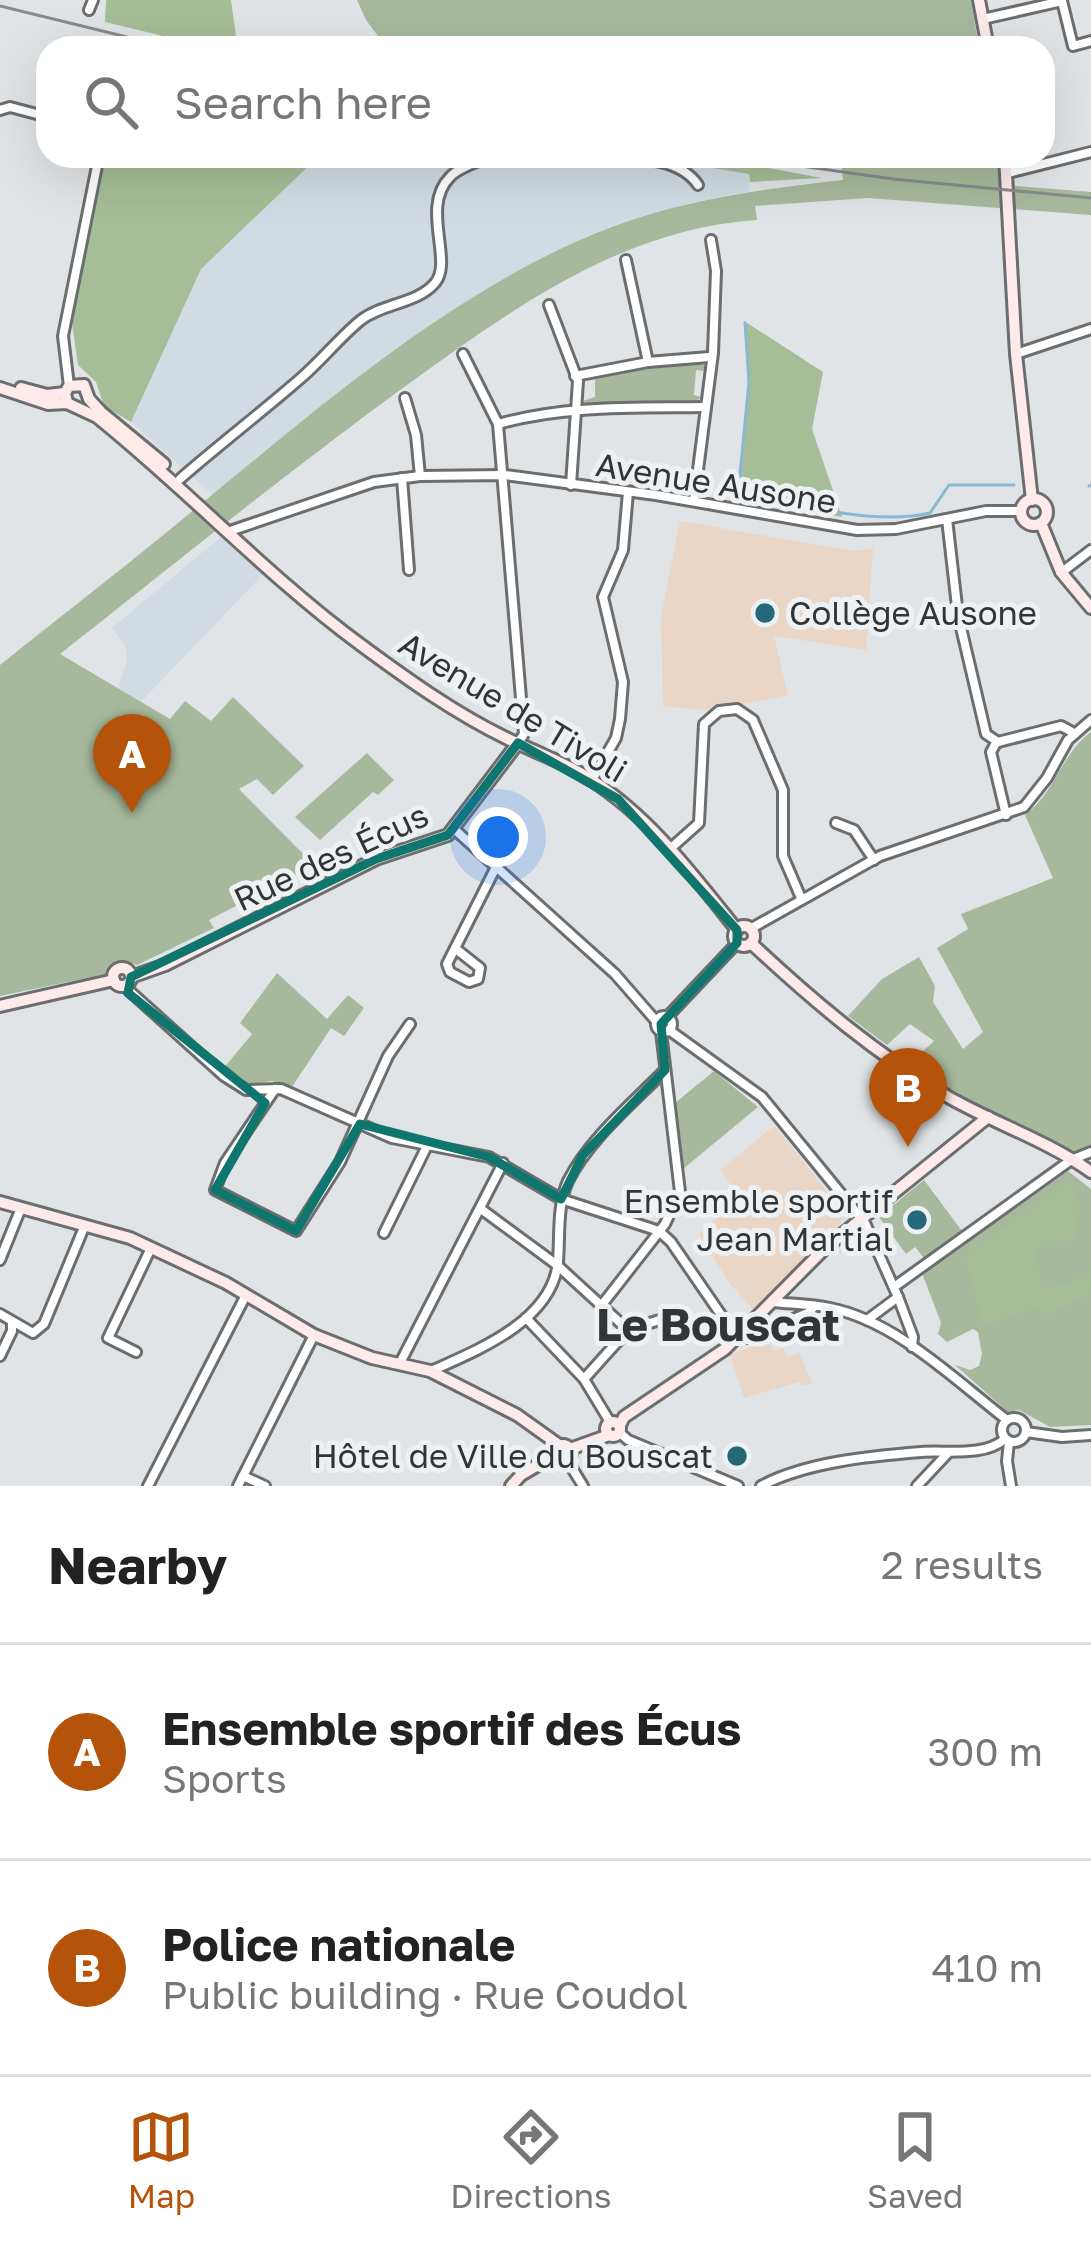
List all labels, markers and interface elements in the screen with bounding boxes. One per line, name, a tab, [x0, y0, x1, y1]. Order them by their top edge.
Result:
search box	[36, 36, 1055, 168]
icon: search	[78, 69, 144, 135]
text: Search here	[174, 75, 432, 129]
street label: Avenue Ausone	[593, 444, 839, 521]
place label: Collège Ausone	[789, 593, 1037, 632]
marker: Collège Ausone	[752, 600, 778, 626]
street label: Avenue de Tivoli	[392, 623, 634, 790]
pin: A	[93, 714, 171, 813]
street label: Rue des Écus	[228, 795, 434, 919]
your location	[468, 807, 528, 867]
pin: B	[869, 1048, 947, 1147]
place label: Ensemble sportif Jean Martial	[624, 1181, 893, 1258]
marker: Ensemble sportif Jean Martial	[904, 1207, 930, 1233]
district label: Le Bouscat	[596, 1297, 840, 1351]
place label: Hôtel de Ville du Bouscat	[313, 1436, 713, 1475]
marker: Hôtel de Ville du Bouscat	[724, 1443, 750, 1469]
text: Nearby	[48, 1534, 227, 1595]
text: 2 results	[881, 1541, 1043, 1588]
text: Ensemble sportif des Écus	[162, 1701, 741, 1755]
text: A	[73, 1728, 101, 1775]
text: 300 m	[928, 1728, 1043, 1775]
text: Sports	[162, 1755, 287, 1802]
text: Police nationale	[162, 1917, 515, 1971]
text: B	[73, 1944, 101, 1991]
text: 410 m	[932, 1944, 1043, 1991]
text: Public building · Rue Coudol	[162, 1971, 688, 2018]
tab: Map	[128, 2104, 195, 2215]
tab: Directions	[450, 2104, 612, 2215]
tab: Saved	[867, 2104, 963, 2215]

